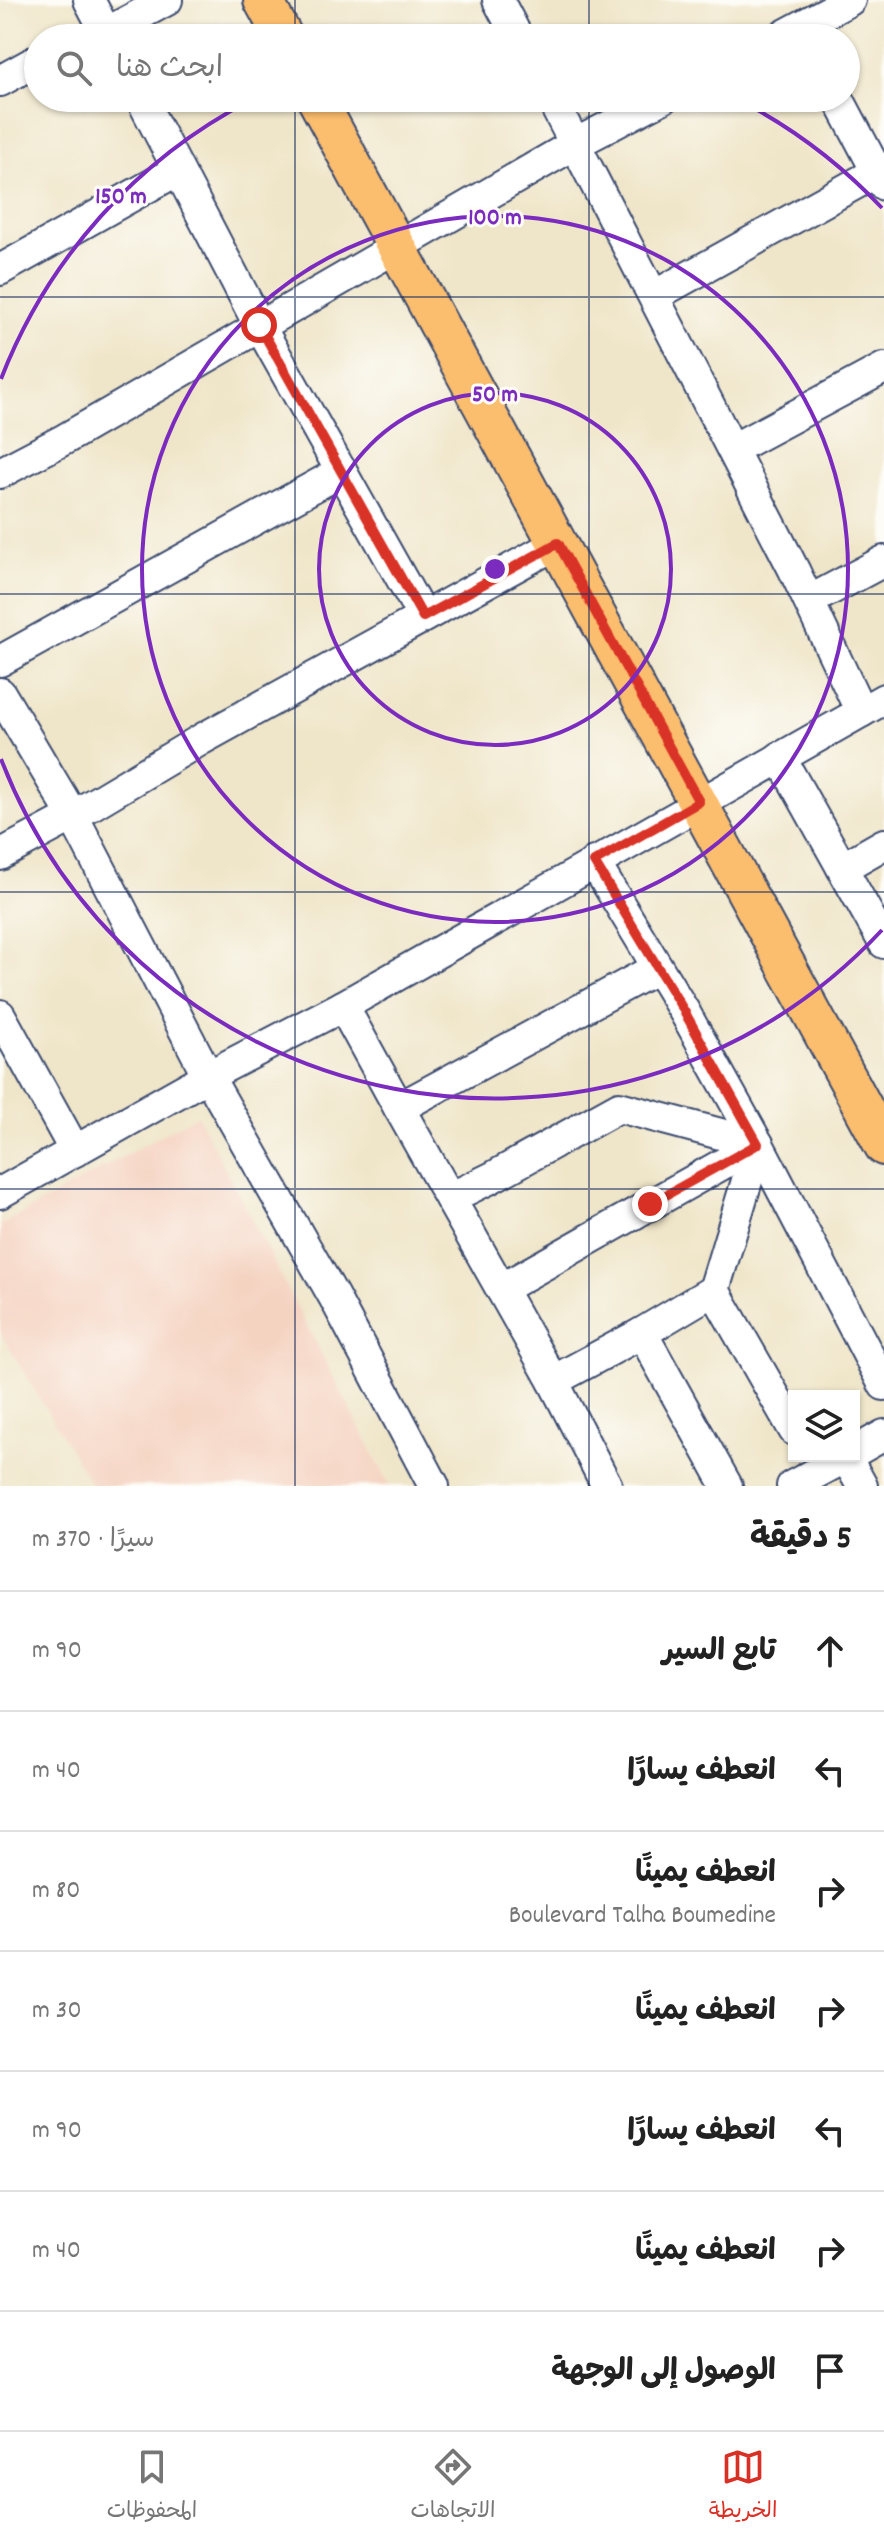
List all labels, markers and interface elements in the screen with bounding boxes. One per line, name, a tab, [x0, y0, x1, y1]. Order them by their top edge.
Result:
search box	[24, 24, 860, 112]
icon: search	[52, 46, 96, 90]
text: ابحث هنا	[116, 49, 223, 92]
text: 150 m	[95, 181, 147, 215]
text: 100 m	[468, 202, 522, 236]
route start	[241, 307, 277, 343]
text: 50 m	[472, 379, 518, 413]
centre of rings	[481, 555, 509, 583]
route end	[632, 1186, 668, 1222]
map controls	[788, 1390, 860, 1462]
button: layers	[788, 1390, 860, 1462]
text: 5 دقيقة	[750, 1516, 852, 1565]
text: سيرًا · 370 m	[32, 1522, 155, 1559]
icon: ahead	[808, 1629, 852, 1673]
text: تابع السير	[662, 1632, 776, 1675]
text: 90 m	[32, 1633, 82, 1670]
icon: left	[808, 1749, 852, 1793]
text: انعطف يسارًا	[627, 1752, 776, 1795]
text: 40 m	[32, 1753, 81, 1790]
text: انعطف يمينًا	[635, 1854, 776, 1897]
icon: right	[808, 1869, 852, 1913]
text: 80 m	[32, 1873, 80, 1910]
text: Boulevard Talha Boumedine	[509, 1898, 776, 1935]
icon: right	[808, 1989, 852, 2033]
text: انعطف يمينًا	[635, 1992, 776, 2035]
text: 30 m	[32, 1993, 82, 2030]
icon: left	[808, 2109, 852, 2153]
text: انعطف يسارًا	[627, 2112, 776, 2155]
text: 90 m	[32, 2113, 82, 2150]
icon: right	[808, 2229, 852, 2273]
text: انعطف يمينًا	[635, 2232, 776, 2275]
text: 40 m	[32, 2233, 81, 2270]
icon: arrive	[808, 2349, 852, 2393]
text: الوصول إلى الوجهة	[551, 2352, 776, 2395]
tab: المحفوظات	[107, 2445, 197, 2529]
tab: الاتجاهات	[411, 2445, 495, 2529]
tab: الخريطة	[709, 2445, 777, 2529]

